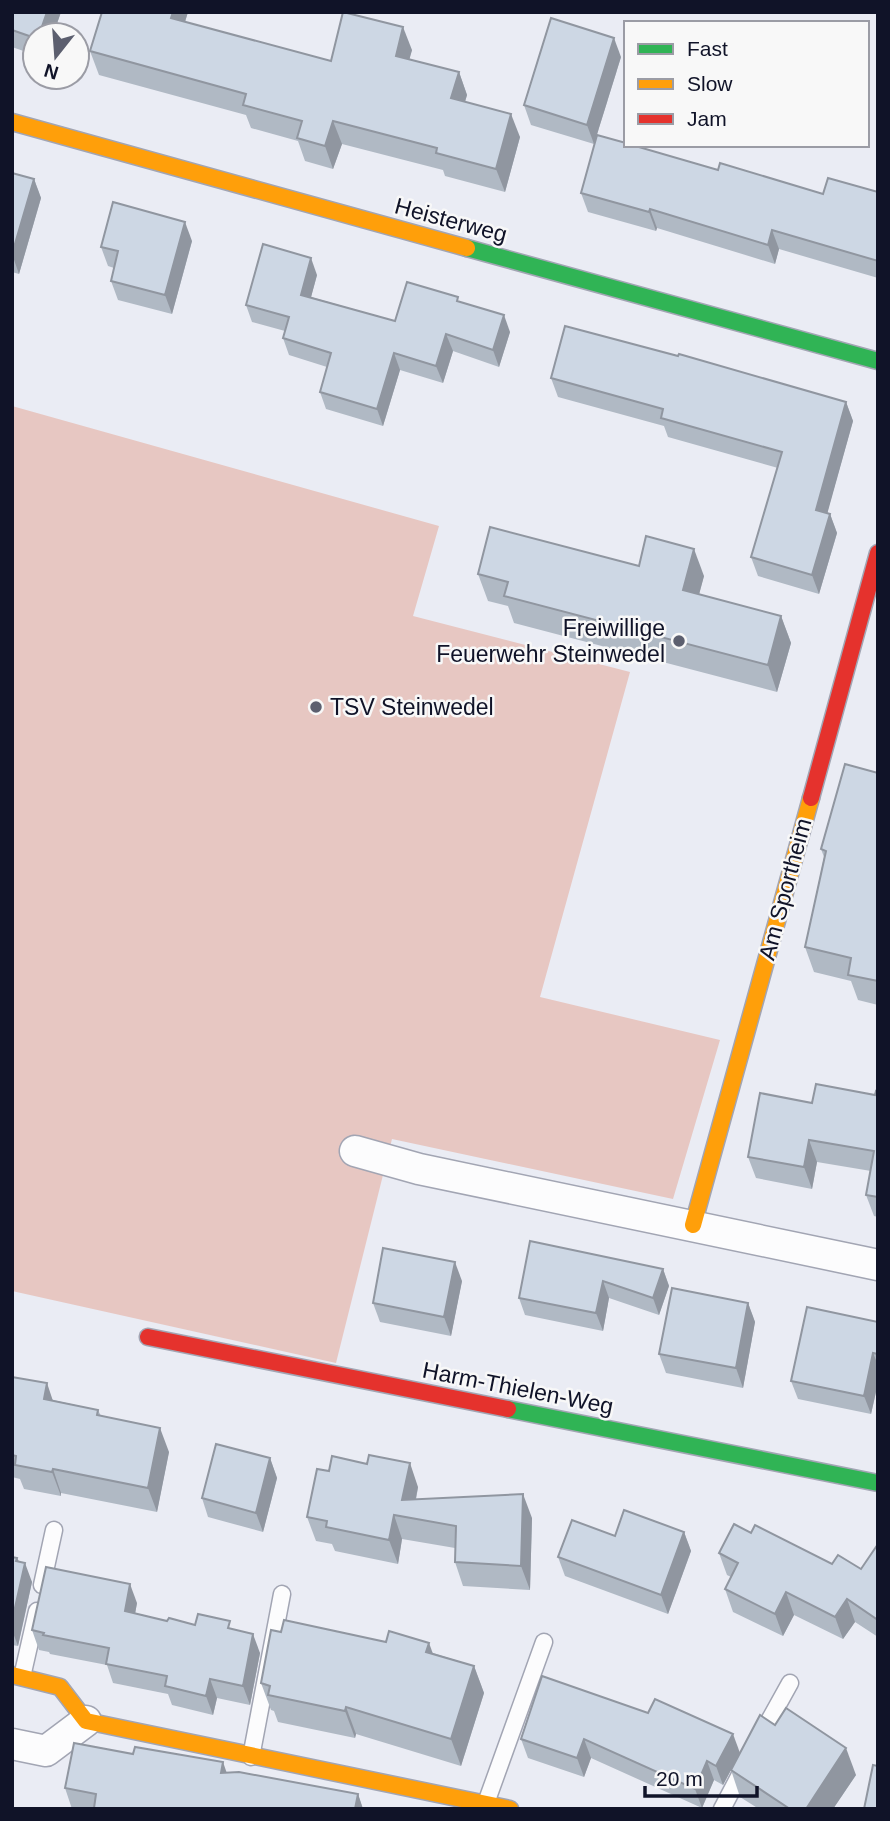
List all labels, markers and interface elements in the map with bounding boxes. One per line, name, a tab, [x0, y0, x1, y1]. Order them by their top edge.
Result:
north arrow	[21, 21, 91, 91]
legend	[624, 21, 869, 147]
text: Fast	[687, 37, 728, 60]
text: N	[42, 60, 61, 84]
text: Slow	[687, 72, 733, 95]
text: Jam	[687, 107, 727, 130]
street label: Heisterweg	[392, 193, 510, 247]
place label: Freiwillige Feuerwehr Steinwedel	[436, 615, 665, 667]
marker: Freiwillige Feuerwehr Steinwedel	[671, 633, 687, 649]
place label: TSV Steinwedel	[330, 694, 494, 720]
marker: TSV Steinwedel	[308, 699, 324, 715]
street label: Am Sportheim	[754, 815, 816, 963]
street label: Harm-Thielen-Weg	[420, 1357, 616, 1419]
scale bar	[645, 1755, 757, 1799]
text: 20 m	[656, 1767, 703, 1790]

